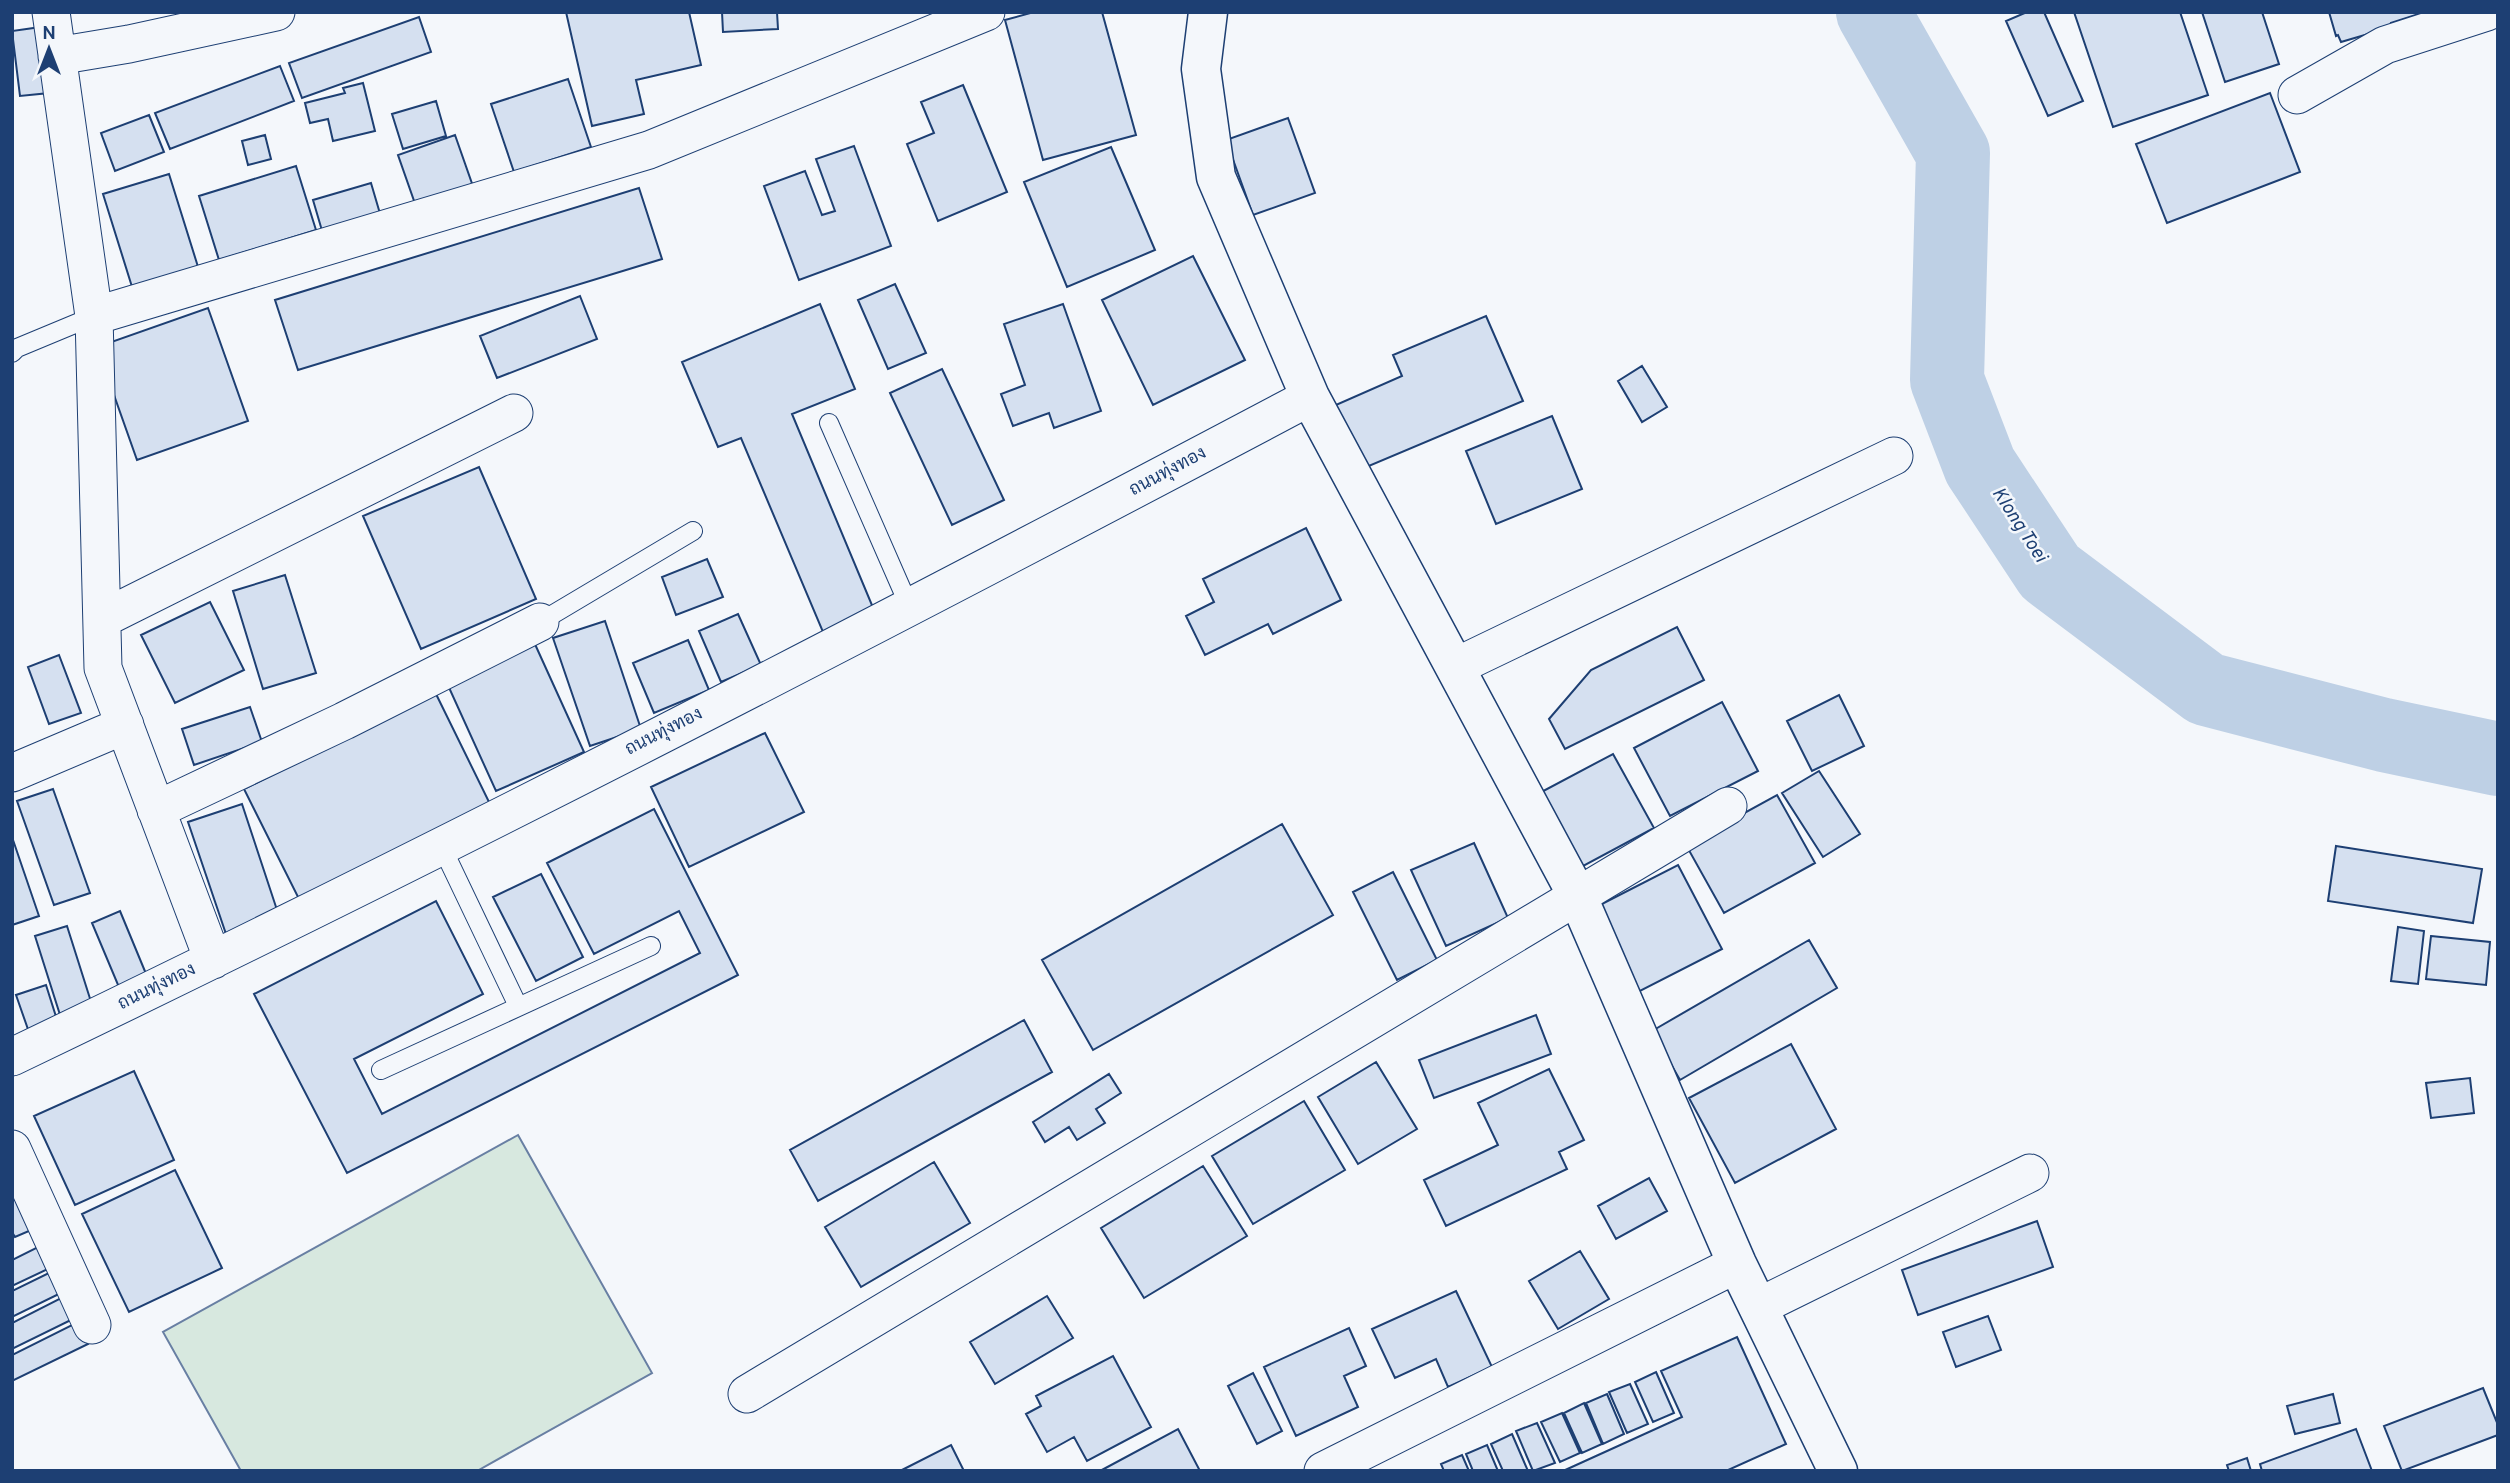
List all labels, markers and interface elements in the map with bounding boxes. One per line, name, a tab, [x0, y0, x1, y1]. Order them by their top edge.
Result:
north arrow	[14, 14, 84, 84]
text: N	[42, 22, 56, 46]
street label: ถนนทุ่งทอง	[1125, 440, 1210, 502]
water label: Klong Toei	[1986, 483, 2053, 568]
street label: ถนนทุ่งทอง	[620, 701, 707, 761]
street label: ถนนทุ่งทอง	[113, 956, 200, 1016]

